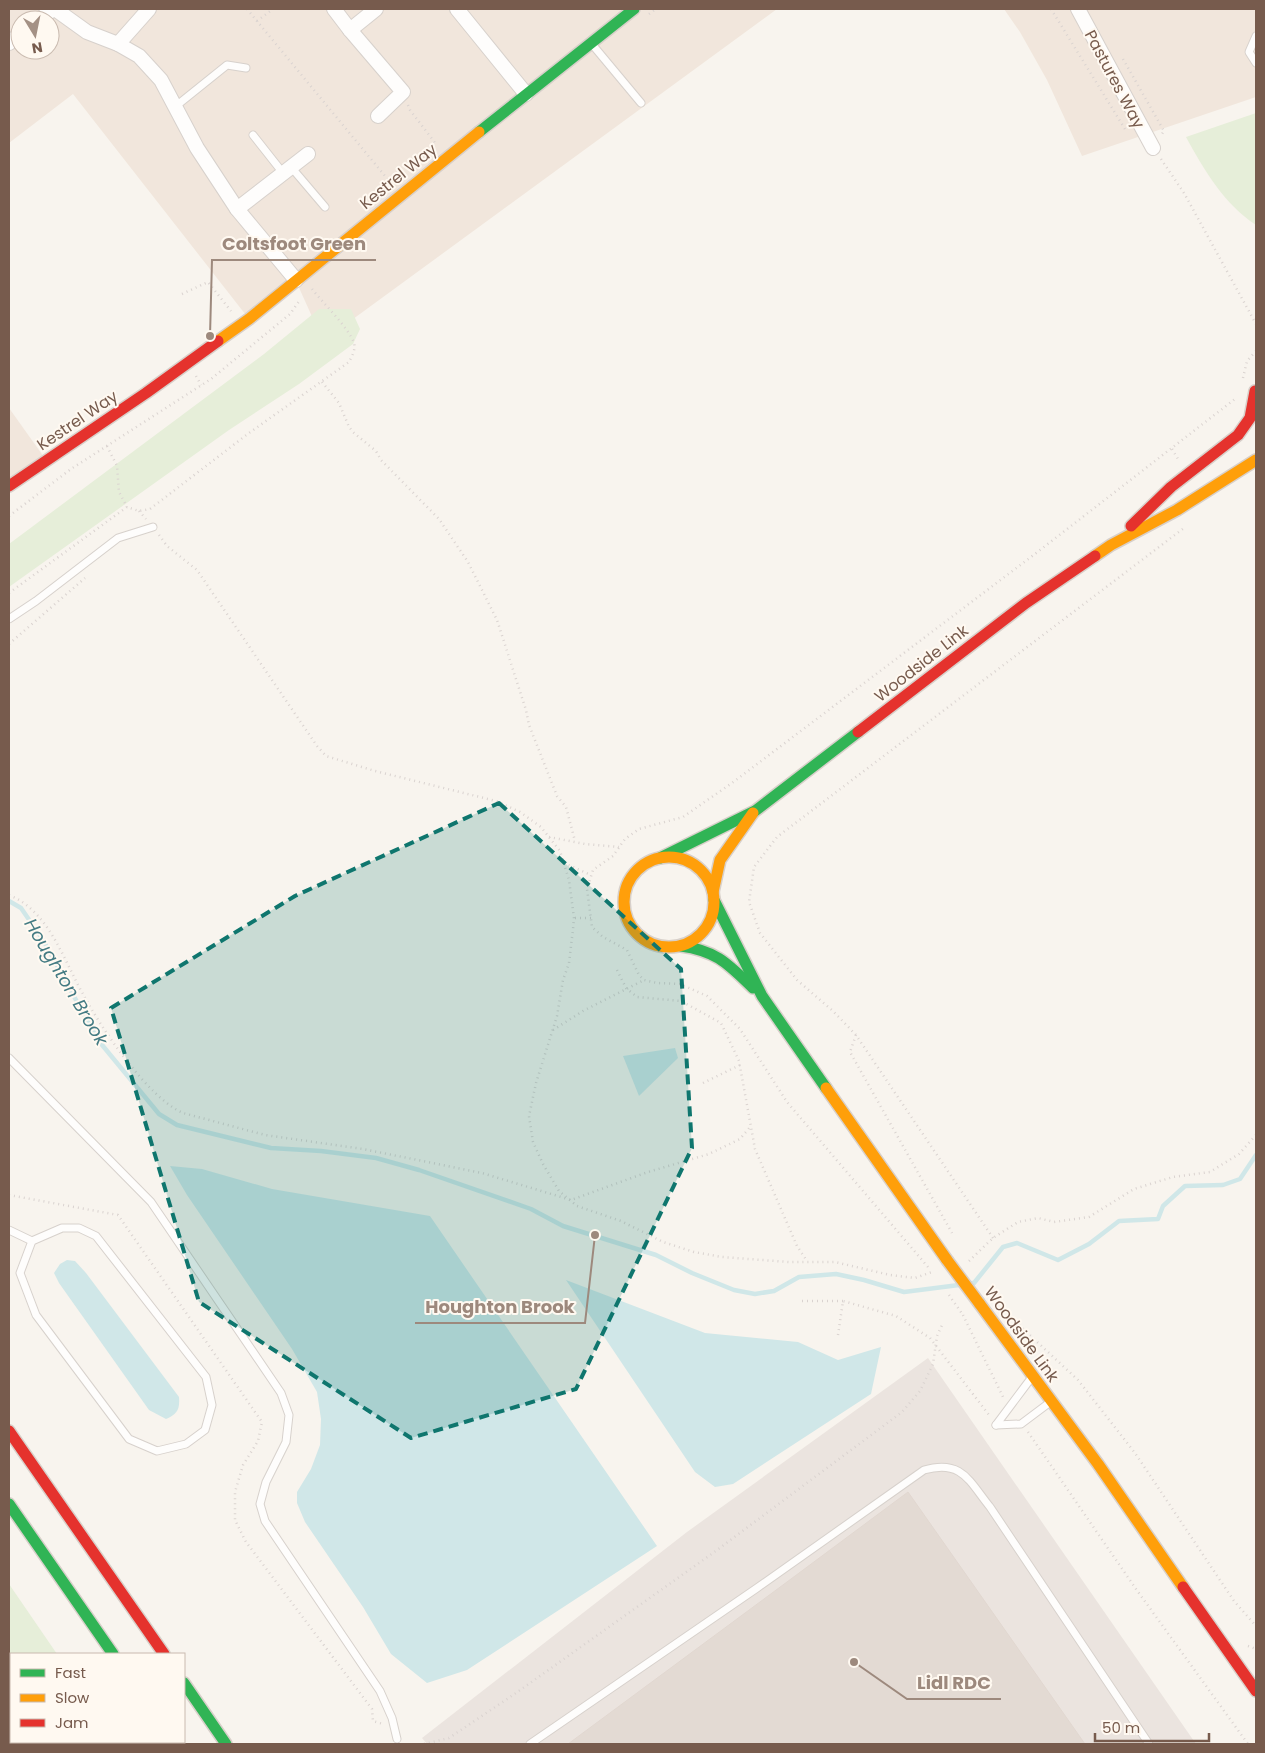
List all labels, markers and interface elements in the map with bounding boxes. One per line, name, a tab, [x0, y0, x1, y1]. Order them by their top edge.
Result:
north arrow	[10, 10, 60, 60]
street label: Pastures Way	[1079, 26, 1150, 133]
text: N	[30, 37, 44, 59]
street label: Kestrel Way	[355, 138, 442, 215]
callout: Coltsfoot Green	[212, 227, 376, 260]
text: Coltsfoot Green	[222, 231, 366, 256]
street label: Kestrel Way	[32, 385, 122, 456]
street label: Woodside Link	[869, 619, 974, 707]
water label: Houghton Brook	[19, 914, 115, 1051]
street label: Woodside Link	[979, 1282, 1065, 1388]
callout: Houghton Brook	[415, 1290, 585, 1323]
text: Houghton Brook	[425, 1294, 576, 1319]
legend	[10, 1653, 185, 1743]
text: Fast	[55, 1662, 86, 1683]
callout: Lidl RDC	[907, 1666, 1001, 1699]
text: Lidl RDC	[917, 1670, 991, 1695]
text: Slow	[55, 1687, 90, 1708]
scale bar	[1095, 1710, 1209, 1742]
text: Jam	[55, 1712, 89, 1733]
text: 50 m	[1102, 1717, 1140, 1738]

